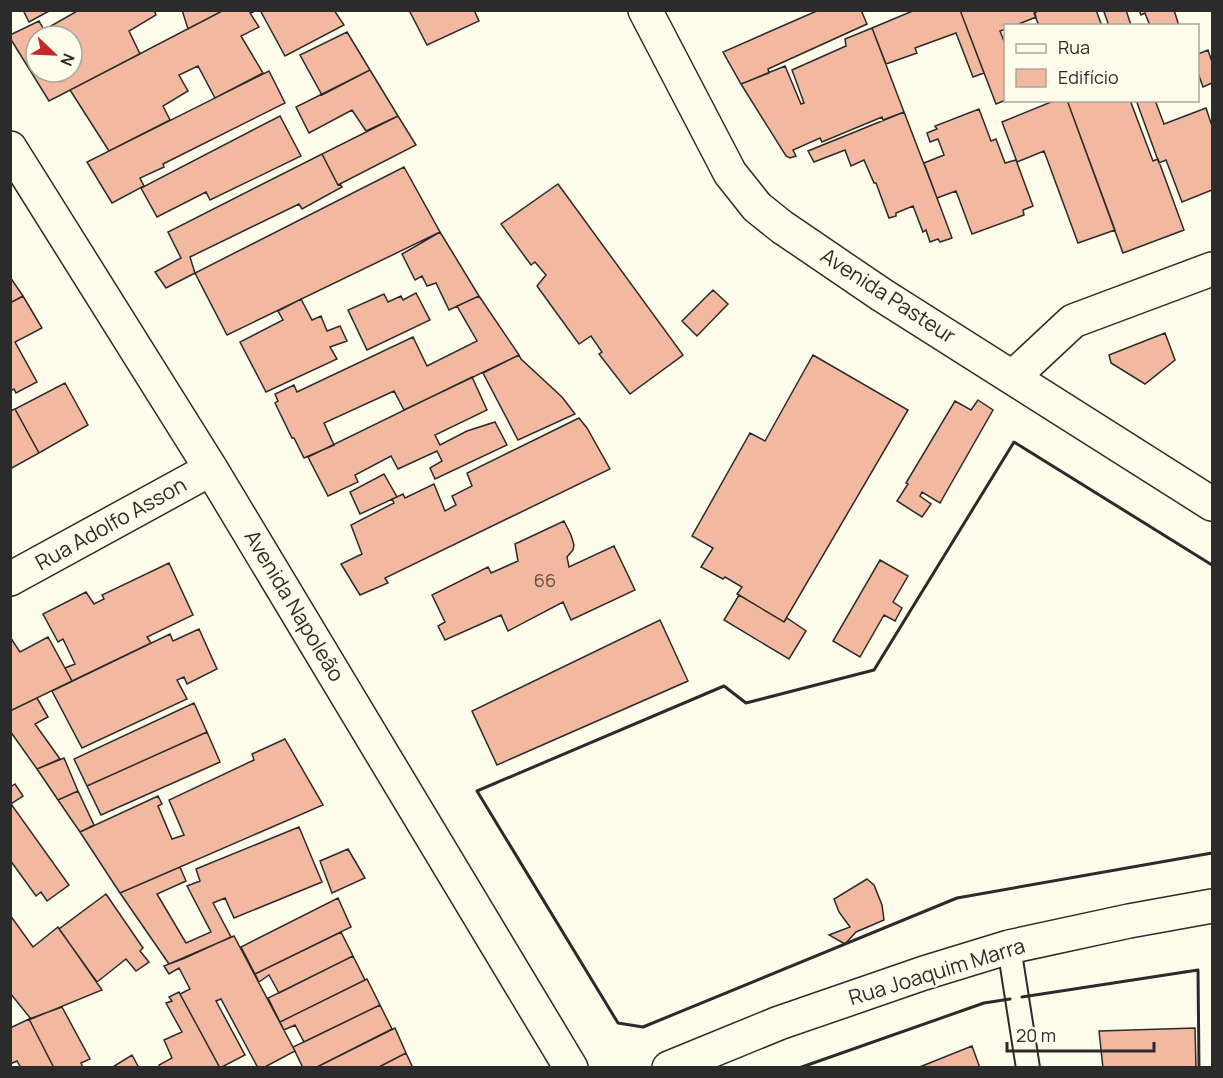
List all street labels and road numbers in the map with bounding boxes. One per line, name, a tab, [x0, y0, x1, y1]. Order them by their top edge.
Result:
street label: Avenida Pasteur	[816, 241, 962, 349]
street label: Rua Adolfo Asson	[30, 470, 191, 576]
street label: Avenida Napoleão	[238, 524, 351, 687]
street label: Rua Joaquim Marra	[845, 931, 1028, 1011]

